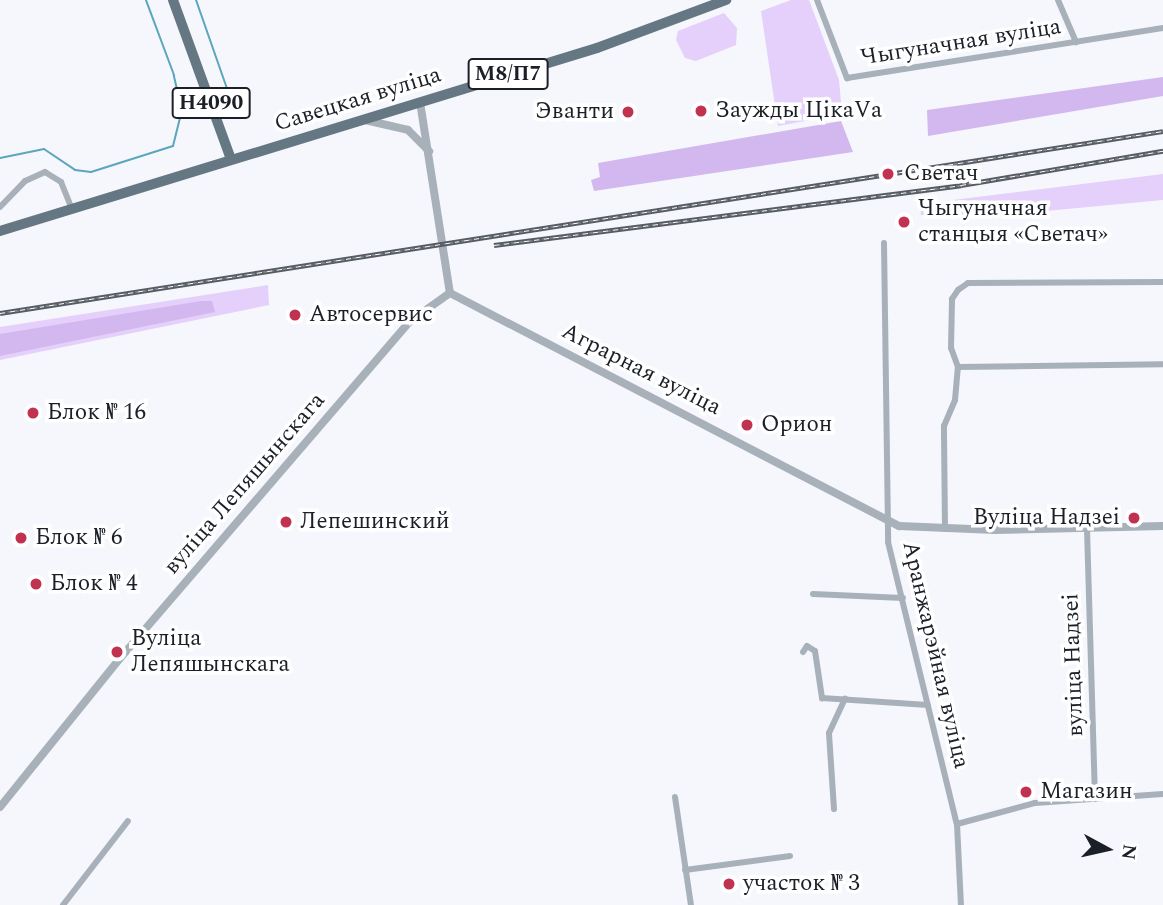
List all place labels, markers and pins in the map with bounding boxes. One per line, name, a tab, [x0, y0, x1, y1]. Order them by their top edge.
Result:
place label: Заужды ЦікаVа	[715, 97, 882, 125]
place label: Эванти	[535, 98, 614, 126]
marker: Заужды ЦікаVа	[693, 103, 709, 119]
marker: Эванти	[620, 104, 636, 120]
place label: Светач	[904, 160, 978, 188]
marker: Светач	[878, 164, 898, 184]
place label: Чыгуначная станцыя «Светач»	[918, 195, 1108, 249]
marker: Чыгуначная станцыя «Светач»	[896, 214, 912, 230]
place label: Автосервис	[309, 301, 433, 329]
marker: Автосервис	[287, 307, 303, 323]
place label: Блок № 16	[47, 399, 146, 427]
marker: Блок № 16	[25, 405, 41, 421]
place label: Орион	[761, 411, 832, 439]
marker: Орион	[739, 417, 755, 433]
place label: Вуліца Надзеі	[973, 504, 1120, 532]
place label: Лепешинский	[300, 508, 450, 536]
marker: Вуліца Надзеі	[1126, 510, 1142, 526]
marker: Лепешинский	[278, 514, 294, 530]
place label: Блок № 6	[35, 524, 122, 552]
marker: Блок № 6	[13, 530, 29, 546]
place label: Блок № 4	[50, 570, 137, 598]
marker: Блок № 4	[28, 576, 44, 592]
place label: Вуліца Лепяшынскага	[131, 625, 290, 679]
marker: Вуліца Лепяшынскага	[109, 644, 125, 660]
place label: Магазин	[1040, 778, 1133, 806]
marker: Магазин	[1018, 784, 1034, 800]
place label: участок № 3	[743, 870, 860, 898]
marker: участок № 3	[721, 876, 737, 892]

